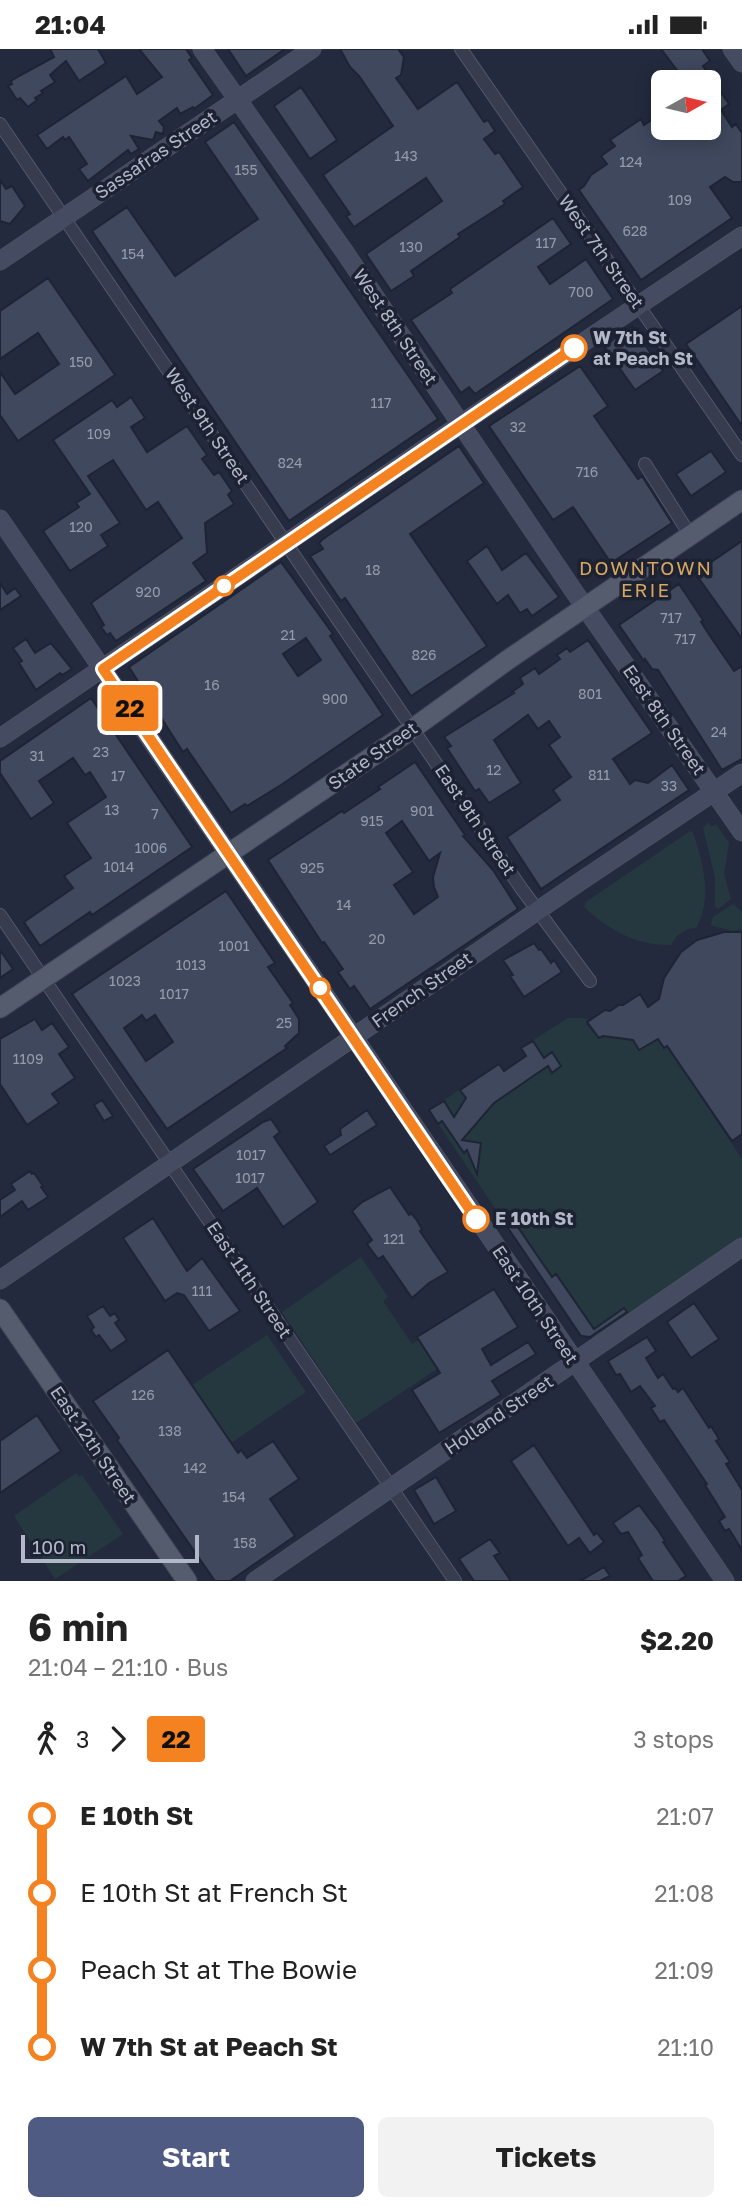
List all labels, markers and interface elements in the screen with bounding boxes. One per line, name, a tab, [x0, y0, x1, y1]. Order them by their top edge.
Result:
text: 21:04	[35, 9, 106, 40]
north arrow	[651, 70, 721, 140]
map controls	[651, 70, 721, 140]
street label: Sassafras Street	[90, 105, 220, 203]
house number: 143	[394, 147, 418, 164]
house number: 124	[619, 153, 643, 170]
house number: 155	[234, 161, 258, 178]
street label: West 7th Street	[554, 190, 649, 313]
house number: 109	[668, 191, 692, 208]
house number: 628	[622, 222, 648, 239]
house number: 117	[536, 234, 557, 251]
house number: 130	[399, 238, 423, 255]
house number: 154	[121, 245, 145, 262]
street label: West 8th Street	[349, 264, 443, 389]
house number: 700	[569, 283, 593, 300]
place label: W 7th St at Peach St	[593, 326, 693, 369]
marker: W 7th St at Peach St	[561, 335, 587, 361]
house number: 150	[69, 353, 93, 370]
street label: West 9th Street	[161, 363, 255, 488]
house number: 117	[371, 394, 392, 411]
house number: 32	[510, 418, 526, 435]
house number: 109	[87, 425, 111, 442]
house number: 824	[277, 454, 303, 471]
house number: 716	[576, 463, 598, 480]
house number: 120	[69, 518, 93, 535]
district label: DOWNTOWN ERIE	[579, 556, 713, 601]
house number: 18	[365, 561, 381, 578]
unlabelled marker	[214, 576, 234, 596]
house number: 920	[135, 583, 161, 600]
house number: 717	[660, 609, 682, 626]
house number: 21	[281, 626, 296, 643]
house number: 717	[674, 630, 696, 647]
house number: 826	[411, 646, 437, 663]
street label: East 8th Street	[619, 660, 711, 779]
house number: 16	[204, 676, 220, 693]
line badge: 22	[99, 685, 162, 731]
house number: 801	[578, 685, 602, 702]
house number: 900	[322, 690, 348, 707]
text: 22	[115, 693, 145, 722]
street label: State Street	[324, 716, 421, 794]
house number: 24	[711, 723, 727, 740]
house number: 23	[93, 743, 109, 760]
house number: 31	[30, 747, 45, 764]
street label: East 9th Street	[431, 760, 521, 879]
house number: 12	[487, 761, 501, 778]
house number: 811	[588, 766, 610, 783]
house number: 17	[111, 767, 125, 784]
house number: 33	[661, 777, 677, 794]
house number: 13	[105, 801, 119, 818]
house number: 901	[410, 802, 434, 819]
house number: 7	[151, 805, 159, 822]
house number: 915	[360, 812, 384, 829]
house number: 1006	[135, 839, 167, 856]
house number: 1014	[104, 858, 134, 875]
house number: 925	[300, 859, 324, 876]
house number: 14	[336, 896, 352, 913]
house number: 20	[369, 930, 385, 947]
house number: 1001	[219, 937, 250, 954]
street label: French Street	[367, 946, 476, 1032]
house number: 1013	[176, 956, 206, 973]
house number: 1023	[109, 972, 141, 989]
unlabelled marker	[310, 978, 330, 998]
house number: 1017	[159, 985, 189, 1002]
house number: 25	[276, 1014, 292, 1031]
house number: 1109	[13, 1050, 43, 1067]
house number: 1017	[236, 1146, 266, 1163]
house number: 1017	[235, 1169, 265, 1186]
marker: E 10th St	[463, 1206, 489, 1232]
place label: E 10th St	[495, 1207, 573, 1229]
street label: East 11th Street	[203, 1217, 297, 1342]
house number: 121	[383, 1230, 405, 1247]
street label: East 10th Street	[488, 1241, 584, 1368]
house number: 111	[192, 1282, 212, 1299]
street label: Holland Street	[440, 1370, 557, 1459]
street label: East 12th Street	[46, 1381, 141, 1508]
house number: 126	[131, 1386, 155, 1403]
house number: 138	[158, 1422, 182, 1439]
house number: 142	[183, 1459, 207, 1476]
house number: 154	[222, 1488, 246, 1505]
scale bar	[21, 1532, 200, 1564]
house number: 158	[233, 1534, 257, 1551]
text: 100 m	[32, 1535, 86, 1558]
text: 6 min	[28, 1604, 128, 1649]
text: $2.20	[640, 1625, 714, 1656]
text: 21:04 – 21:10 · Bus	[28, 1653, 228, 1681]
icon: walk	[28, 1720, 66, 1758]
icon: forward	[99, 1720, 137, 1758]
text: 22	[161, 1724, 191, 1753]
text: 3	[76, 1725, 89, 1753]
text: 3 stops	[633, 1725, 714, 1753]
text: E 10th St	[80, 1800, 193, 1831]
text: 21:07	[656, 1802, 714, 1830]
text: E 10th St at French St	[80, 1877, 348, 1908]
text: 21:08	[654, 1879, 714, 1907]
text: Peach St at The Bowie	[80, 1954, 357, 1985]
text: 21:09	[654, 1956, 714, 1984]
text: W 7th St at Peach St	[80, 2031, 338, 2062]
text: 21:10	[657, 2033, 714, 2061]
button: Start	[28, 2117, 364, 2197]
button: Tickets	[378, 2117, 714, 2197]

